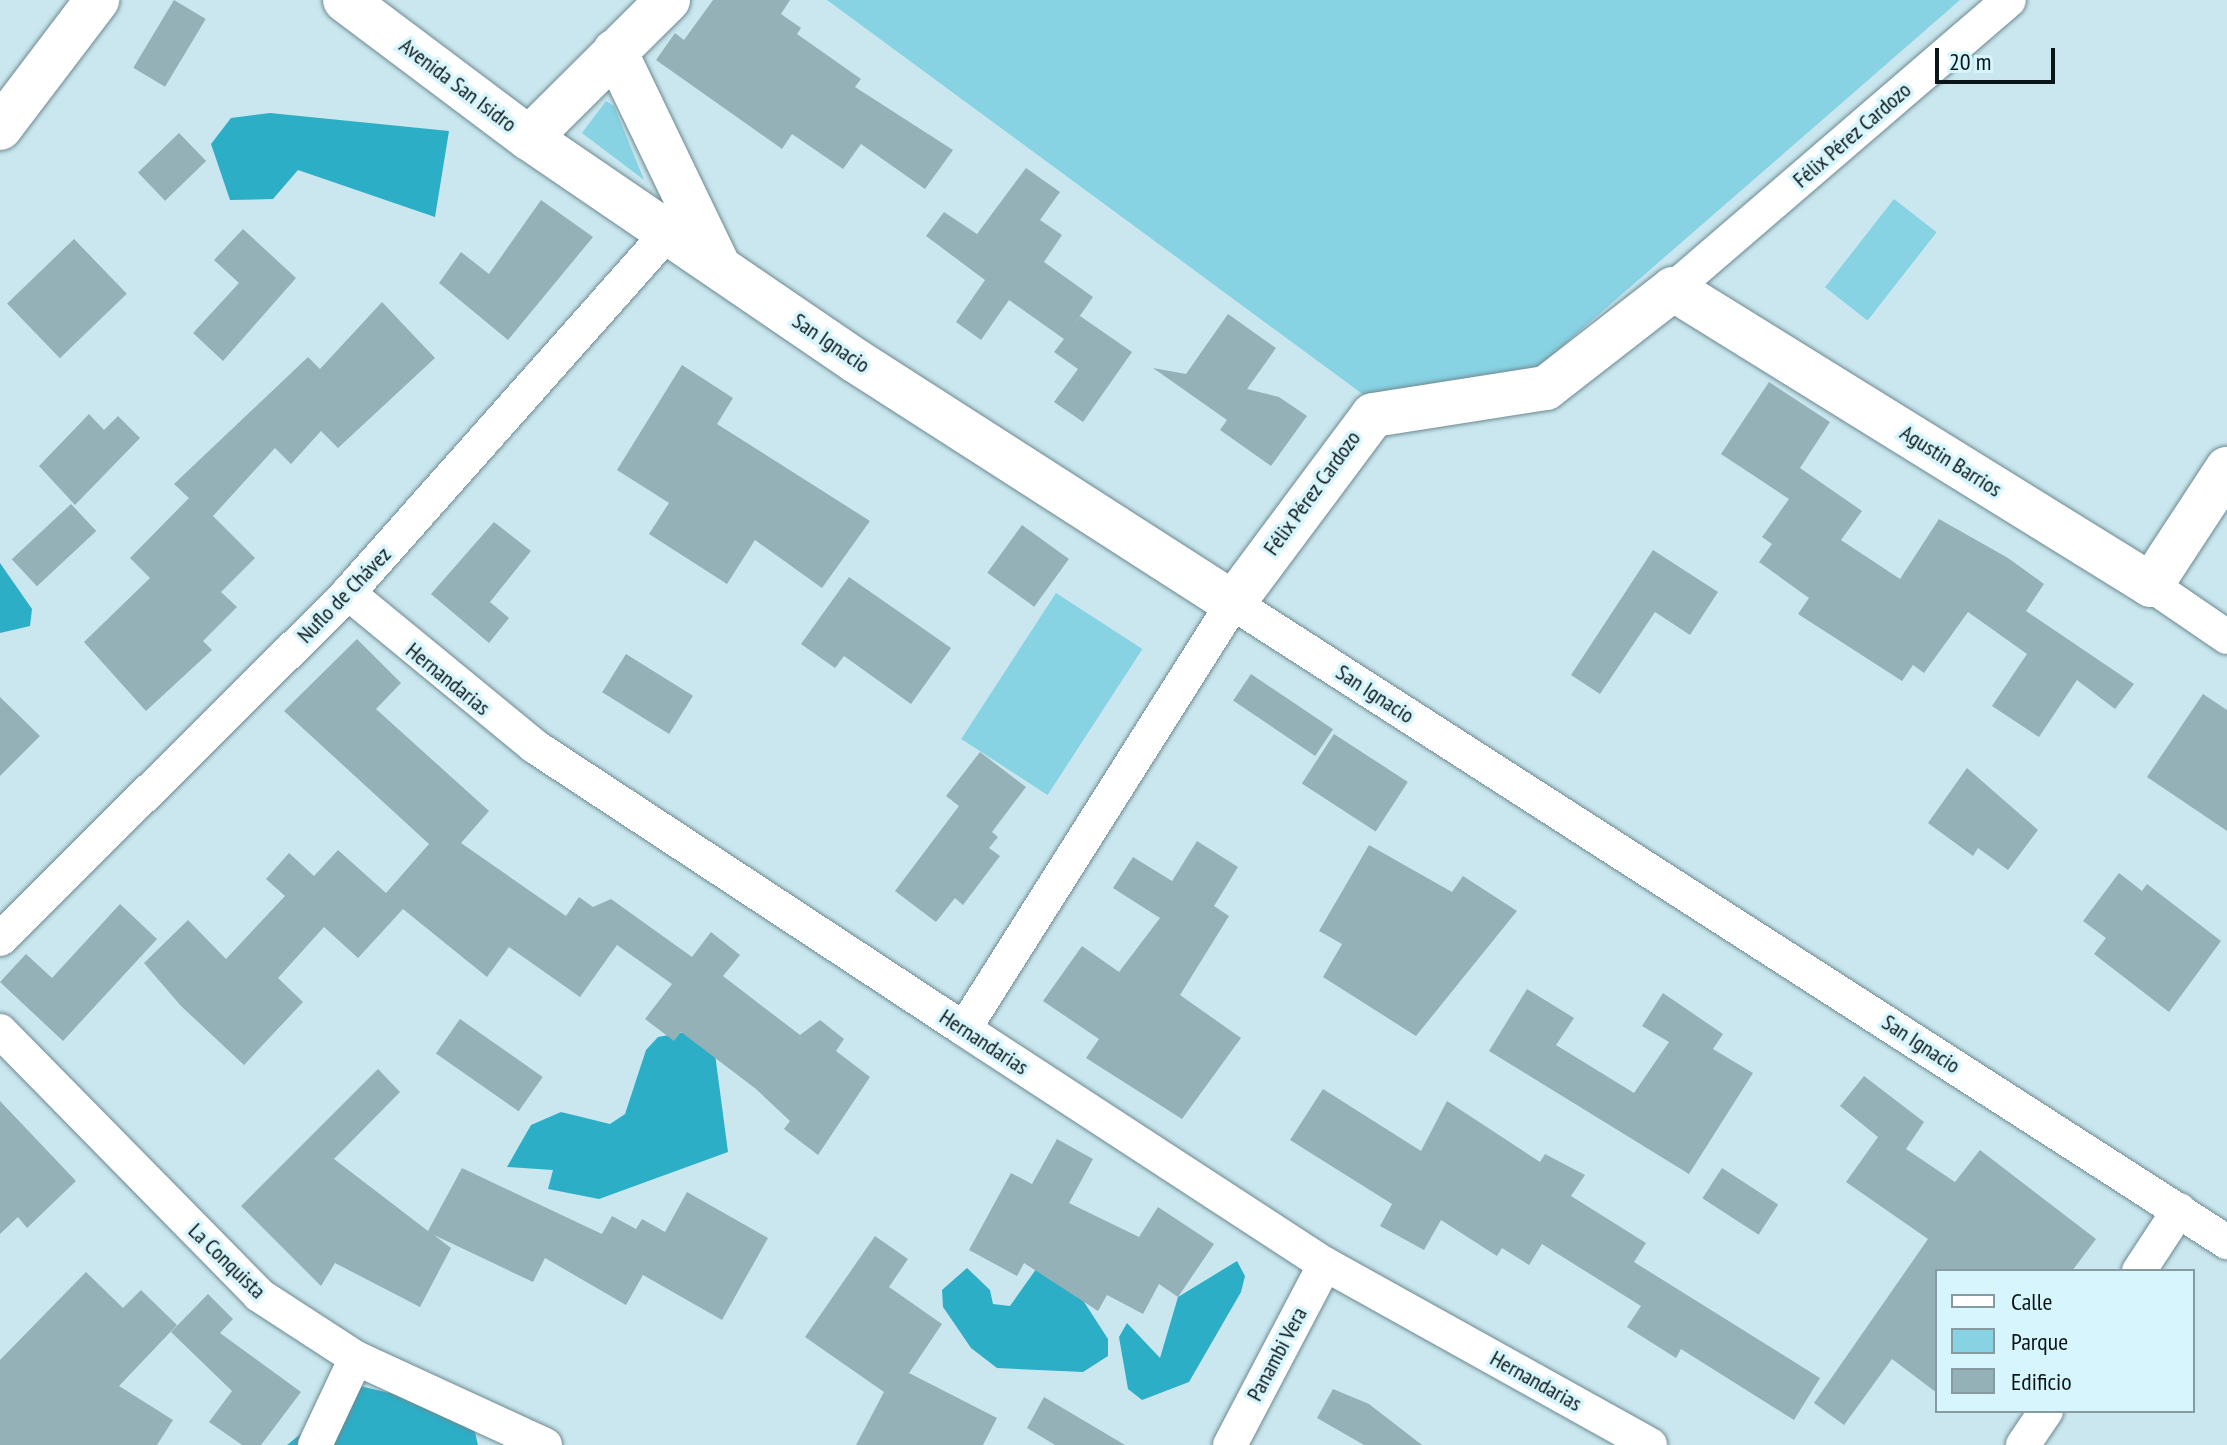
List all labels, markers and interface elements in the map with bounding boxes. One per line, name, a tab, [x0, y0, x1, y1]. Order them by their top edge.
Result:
street label: Avenida San Isidro	[394, 32, 522, 138]
scale bar	[1939, 32, 2059, 82]
text: 20 m	[1949, 46, 1991, 77]
street label: Félix Pérez Cardozo	[1787, 76, 1917, 194]
street label: San Ignacio	[787, 308, 875, 378]
street label: Agustin Barrios	[1895, 419, 2007, 503]
street label: Félix Pérez Cardozo	[1258, 425, 1366, 561]
street label: Nuflo de Chávez	[292, 542, 396, 648]
street label: Hernandarias	[401, 637, 495, 721]
street label: San Ignacio	[1331, 659, 1419, 729]
street label: Hernandarias	[935, 1004, 1033, 1080]
street label: San Ignacio	[1877, 1009, 1965, 1079]
street label: La Conquista	[183, 1218, 271, 1304]
legend	[1935, 1269, 2195, 1413]
text: Calle	[2011, 1286, 2052, 1317]
street label: Panambi Vera	[1241, 1302, 1313, 1406]
text: Parque	[2011, 1326, 2068, 1357]
street label: Hernandarias	[1486, 1345, 1586, 1417]
text: Edificio	[2011, 1366, 2072, 1397]

